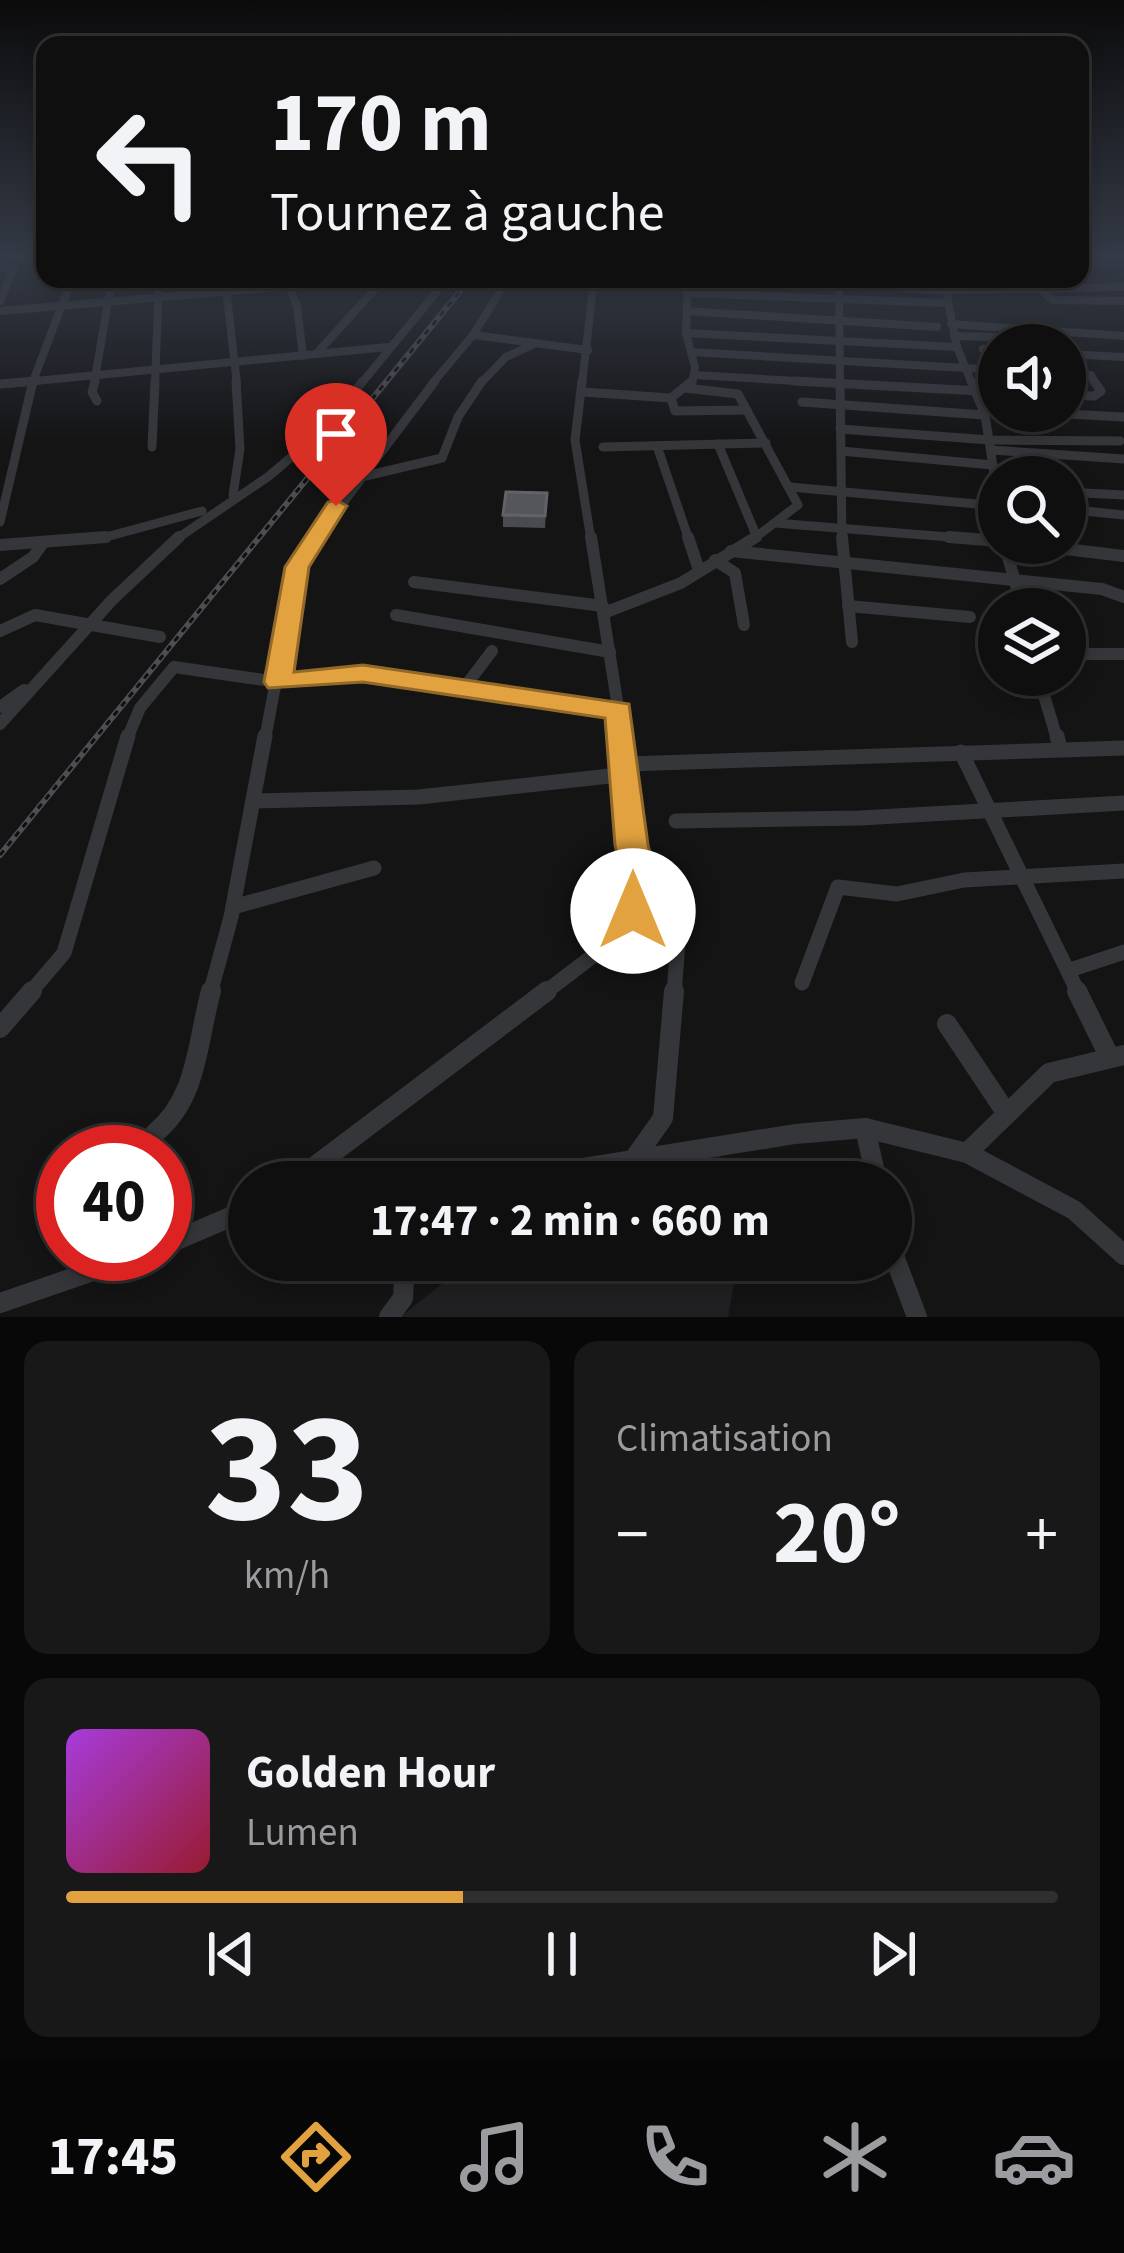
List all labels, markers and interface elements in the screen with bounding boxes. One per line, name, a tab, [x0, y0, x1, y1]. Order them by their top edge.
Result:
text: 170 m	[270, 64, 492, 184]
icon: left	[72, 84, 228, 240]
text: Tournez à gauche	[270, 175, 665, 252]
map controls	[978, 324, 1086, 696]
button: sound	[978, 324, 1086, 432]
pin	[285, 383, 387, 506]
icon: arrive	[303, 401, 369, 467]
button: search	[978, 456, 1086, 564]
button: layers	[978, 588, 1086, 696]
position arrow	[570, 848, 696, 974]
speed limit sign: 40	[36, 1125, 192, 1281]
text: 17:47 · 2 min · 660 m	[370, 1189, 770, 1253]
text: 33	[205, 1359, 369, 1581]
text: Climatisation	[616, 1411, 833, 1467]
text: 20°	[773, 1470, 901, 1598]
text: −	[616, 1488, 649, 1582]
text: +	[1025, 1488, 1058, 1582]
text: km/h	[244, 1548, 330, 1604]
text: Golden Hour	[246, 1741, 495, 1805]
text: Lumen	[246, 1805, 359, 1861]
icon: previous	[198, 1921, 264, 1987]
icon: pause	[529, 1921, 595, 1987]
icon: next	[860, 1921, 926, 1987]
icon: directions	[274, 2115, 358, 2199]
icon: music	[453, 2115, 537, 2199]
icon: phone	[633, 2115, 717, 2199]
icon: climate	[813, 2115, 897, 2199]
icon: car	[992, 2115, 1076, 2199]
text: 17:45	[48, 2119, 178, 2196]

